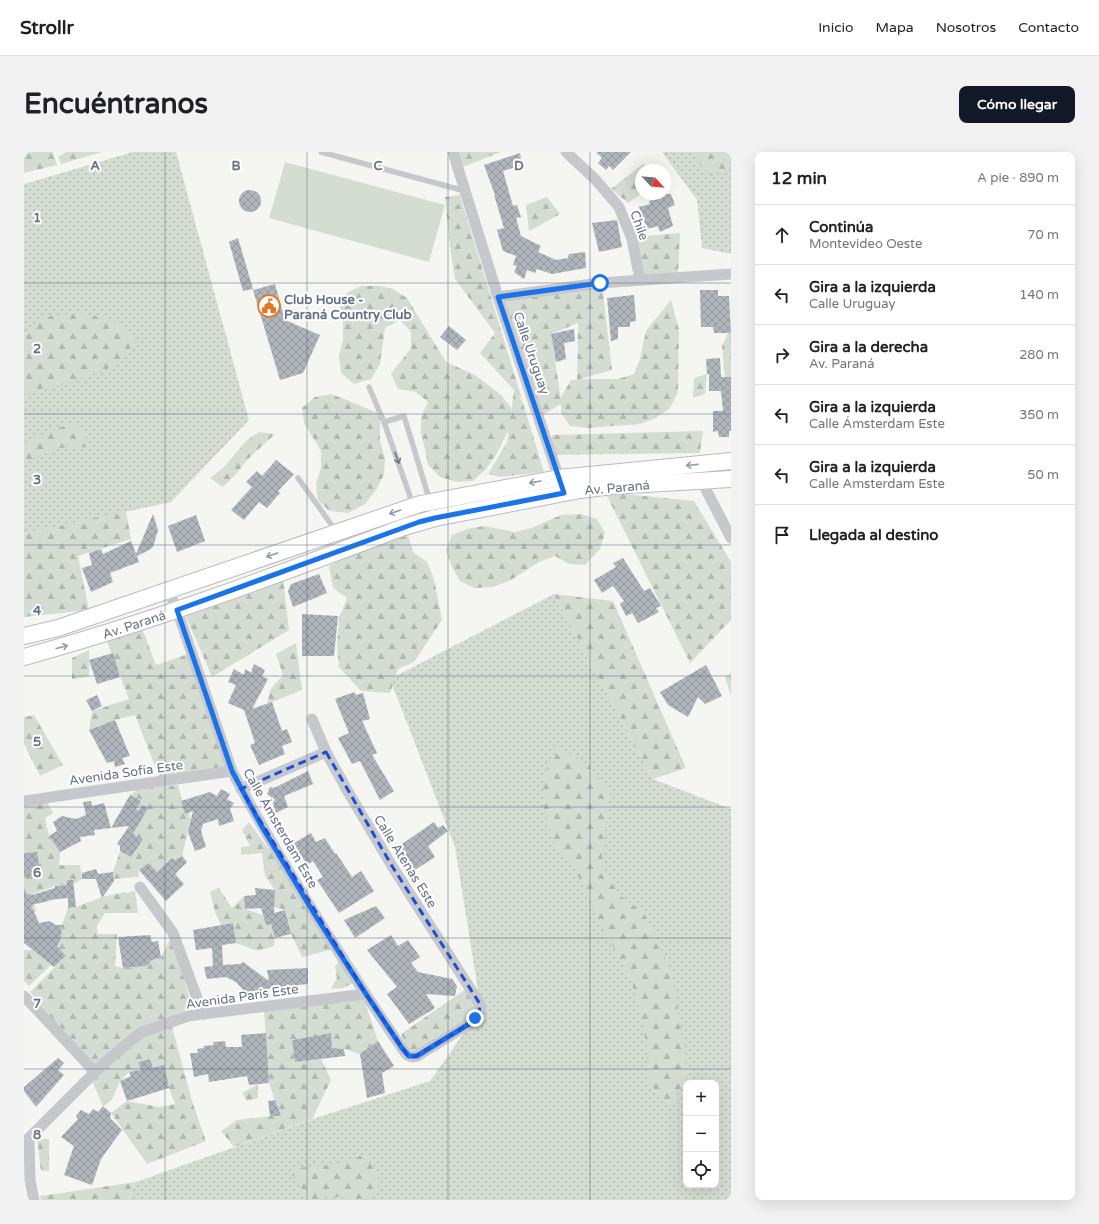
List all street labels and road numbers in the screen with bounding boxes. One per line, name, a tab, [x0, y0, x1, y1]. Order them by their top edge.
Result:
street label: Chile	[626, 208, 652, 243]
street label: Calle Uruguay	[509, 310, 553, 397]
street label: Av. Paraná	[584, 477, 650, 499]
street label: Av. Paraná	[101, 607, 168, 643]
street label: Avenida Sofía Este	[68, 757, 184, 789]
street label: Calle Ámsterdam Este	[239, 766, 321, 891]
street label: Calle Atenas Este	[370, 812, 440, 911]
street label: Avenida París Este	[185, 981, 300, 1013]

